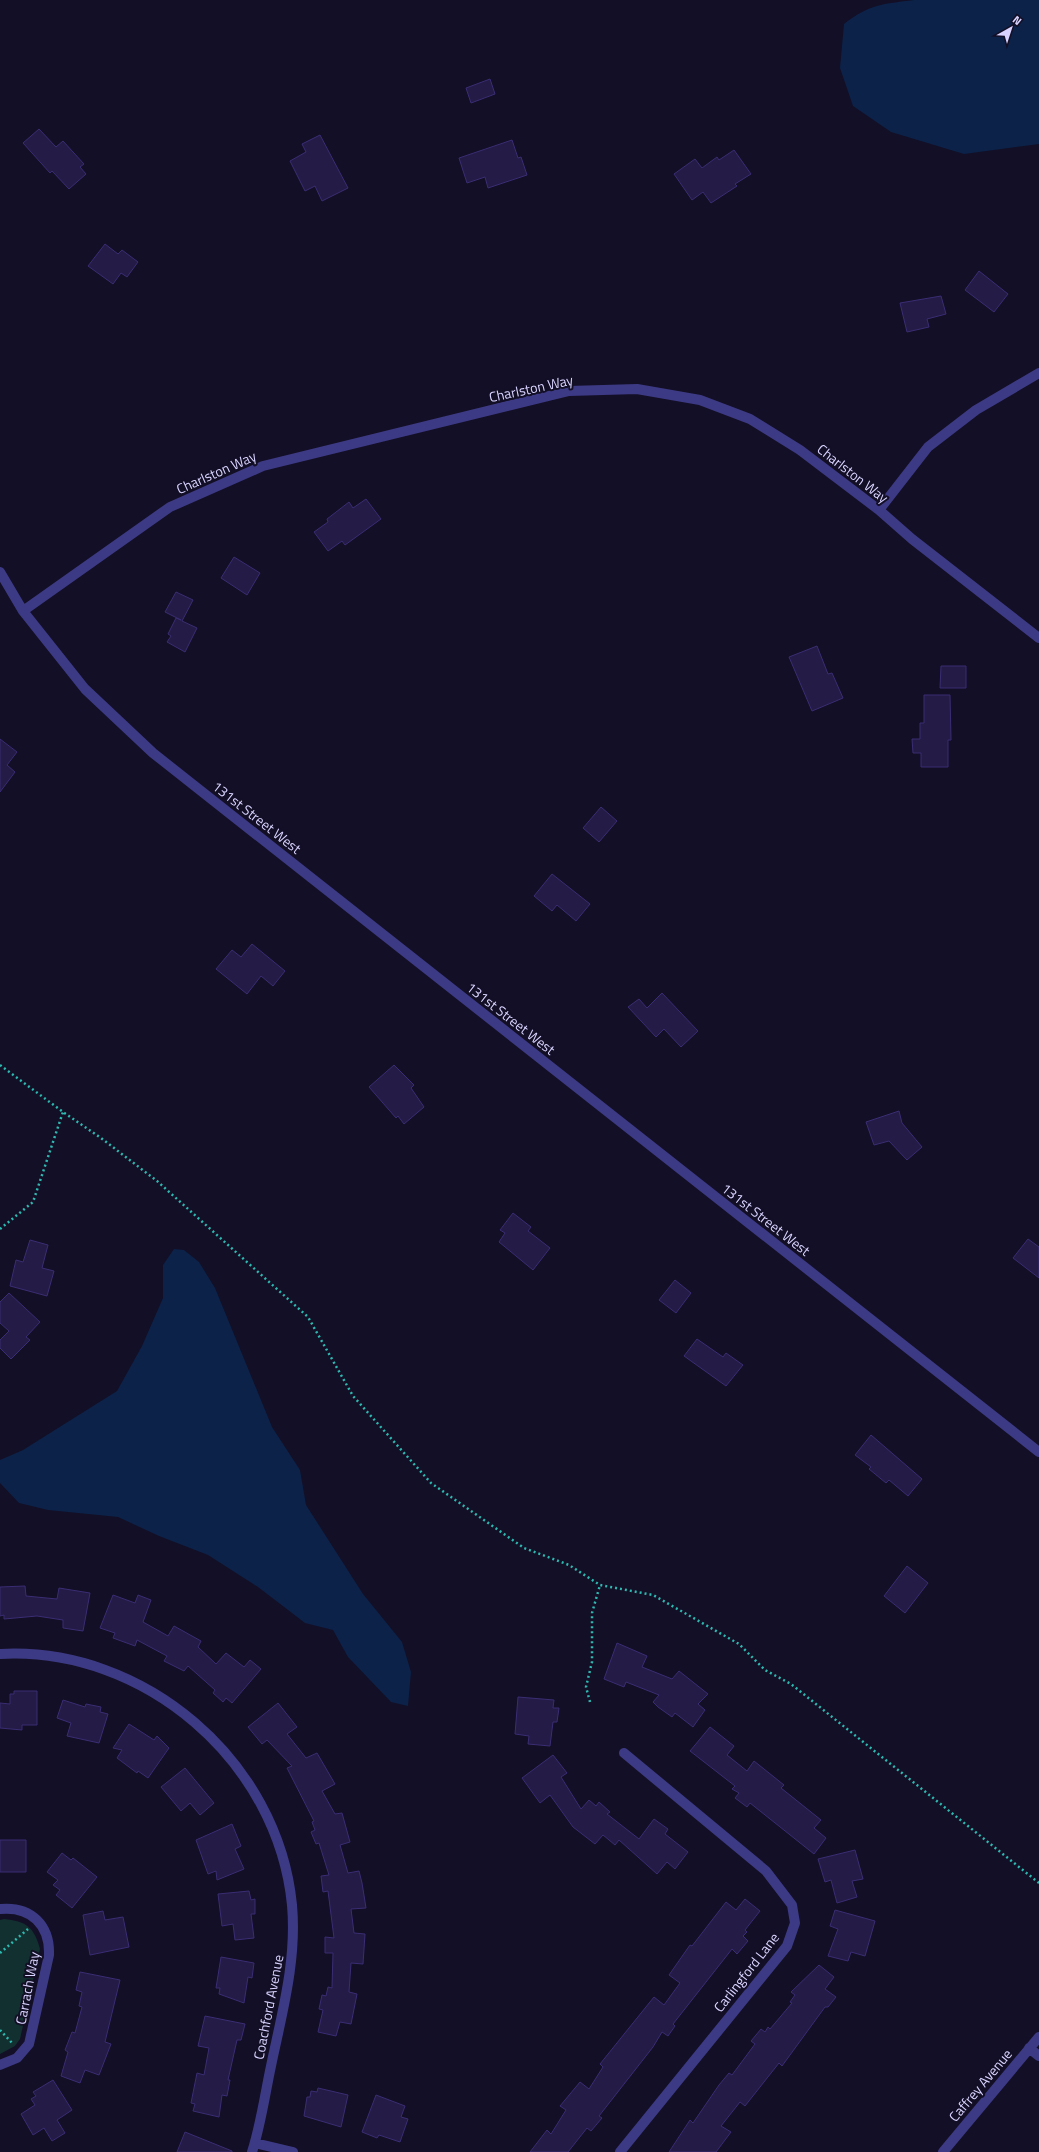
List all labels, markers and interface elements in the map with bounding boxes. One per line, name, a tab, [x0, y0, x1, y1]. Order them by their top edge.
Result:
north arrow	[991, 8, 1031, 48]
text: N	[1009, 12, 1025, 29]
street label: Charlston Way	[487, 369, 575, 407]
street label: Charlston Way	[813, 438, 893, 508]
street label: Charlston Way	[173, 445, 260, 499]
street label: 131st Street West	[208, 776, 306, 859]
street label: 131st Street West	[462, 977, 560, 1060]
street label: 131st Street West	[717, 1178, 815, 1261]
street label: Carlingford Lane	[708, 1928, 784, 2016]
street label: Carrach Way	[10, 1949, 44, 2026]
street label: Coachford Avenue	[248, 1953, 288, 2061]
street label: Caffrey Avenue	[943, 2044, 1017, 2126]

